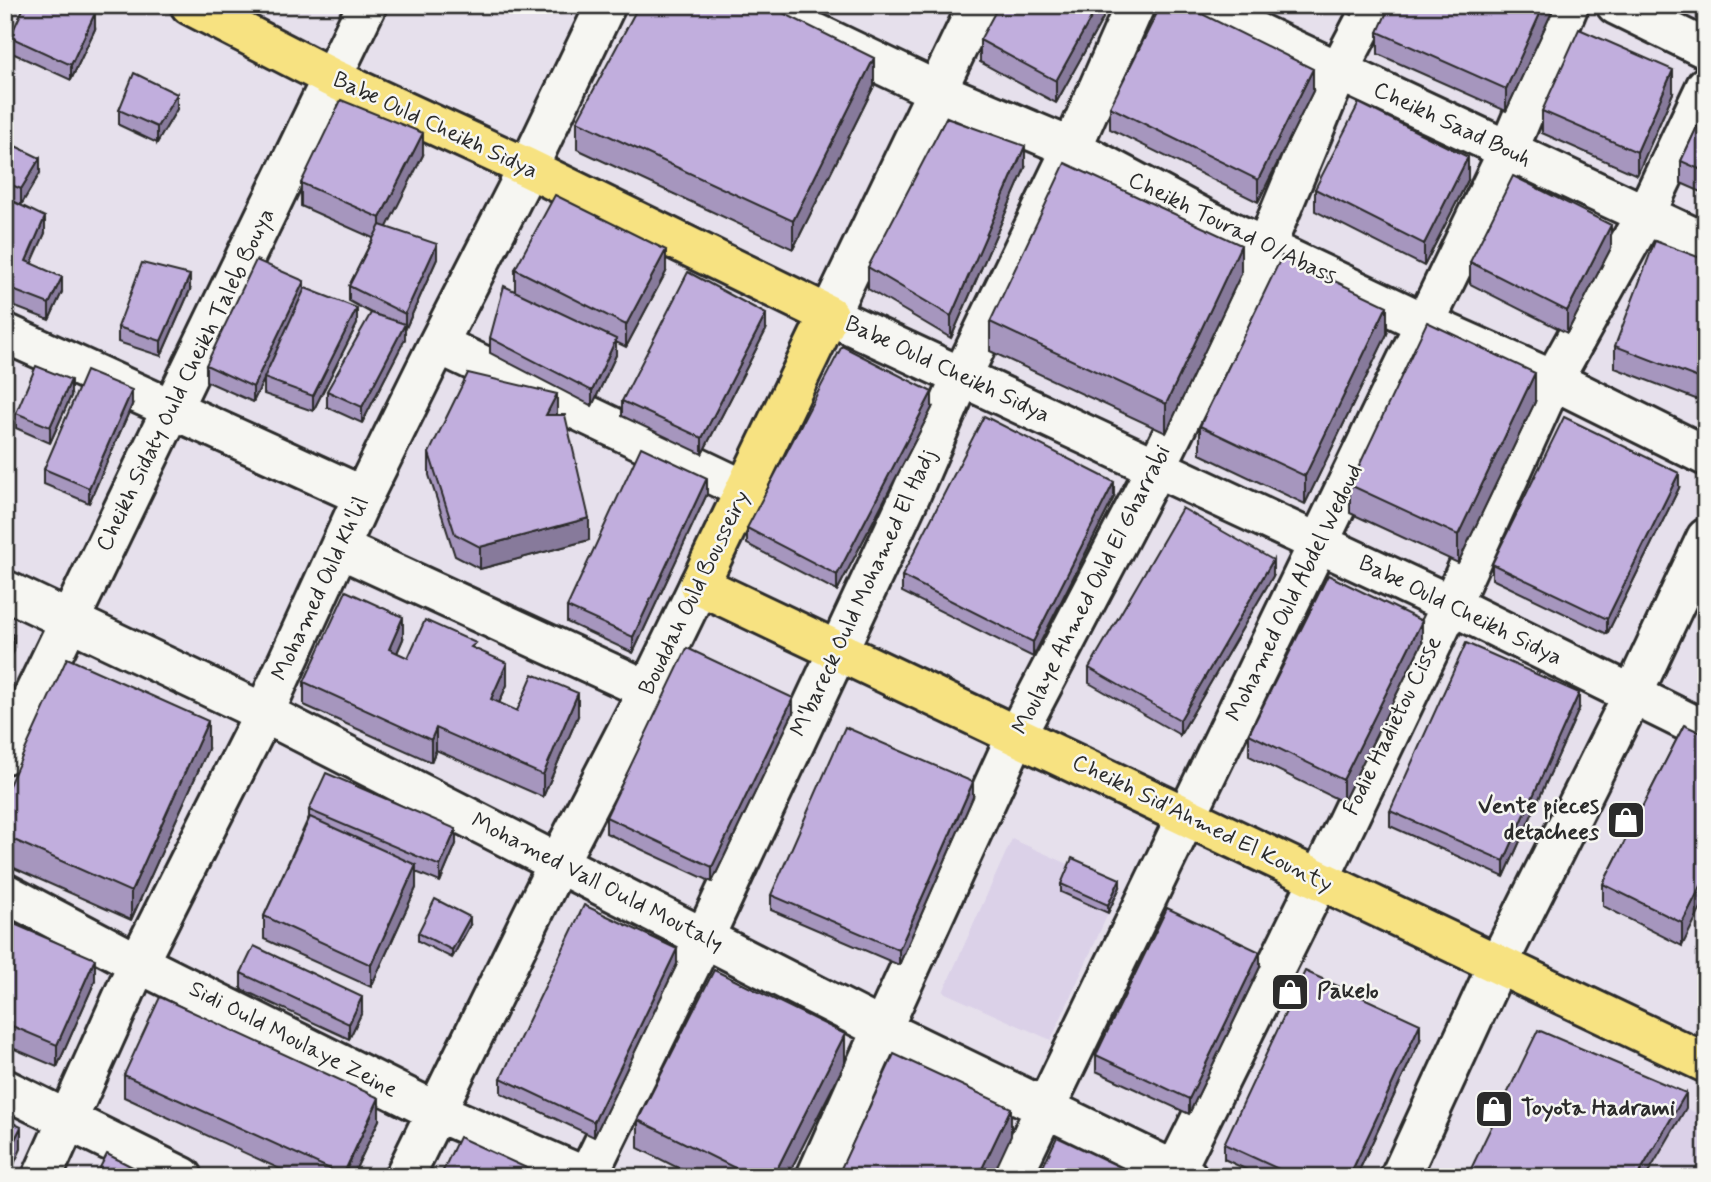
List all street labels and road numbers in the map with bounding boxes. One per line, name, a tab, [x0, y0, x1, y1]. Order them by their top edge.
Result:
street label: Babe Ould Cheikh Sidya	[328, 65, 542, 187]
street label: Cheikh Saad Bouh	[1368, 75, 1536, 175]
street label: Cheikh Tourad O/Abass	[1123, 165, 1341, 293]
street label: Cheikh Sidaty Ould Cheikh Taleb Bouya	[90, 203, 282, 557]
street label: Babe Ould Cheikh Sidya	[840, 309, 1054, 431]
street label: Moulaye Ahmed Ould El Gharrabi	[1006, 440, 1178, 740]
street label: M'bareck Ould Mohamed El Hadj	[784, 444, 944, 742]
street label: Mohamed Ould Abdel Wedoud	[1220, 459, 1370, 727]
street label: Bouddah Ould Bousseiry	[632, 486, 758, 700]
street label: Mohamed Ould Kh'lil	[265, 492, 377, 686]
street label: Babe Ould Cheikh Sidya	[1353, 549, 1567, 673]
street label: Fodie Hadietou Cisse	[1337, 631, 1449, 821]
street label: Cheikh Sid'Ahmed El Kounty	[1067, 748, 1337, 900]
street label: Mohamed Vall Ould Moutaly	[466, 806, 728, 960]
street label: Sidi Ould Moulaye Zeine	[184, 974, 402, 1106]

